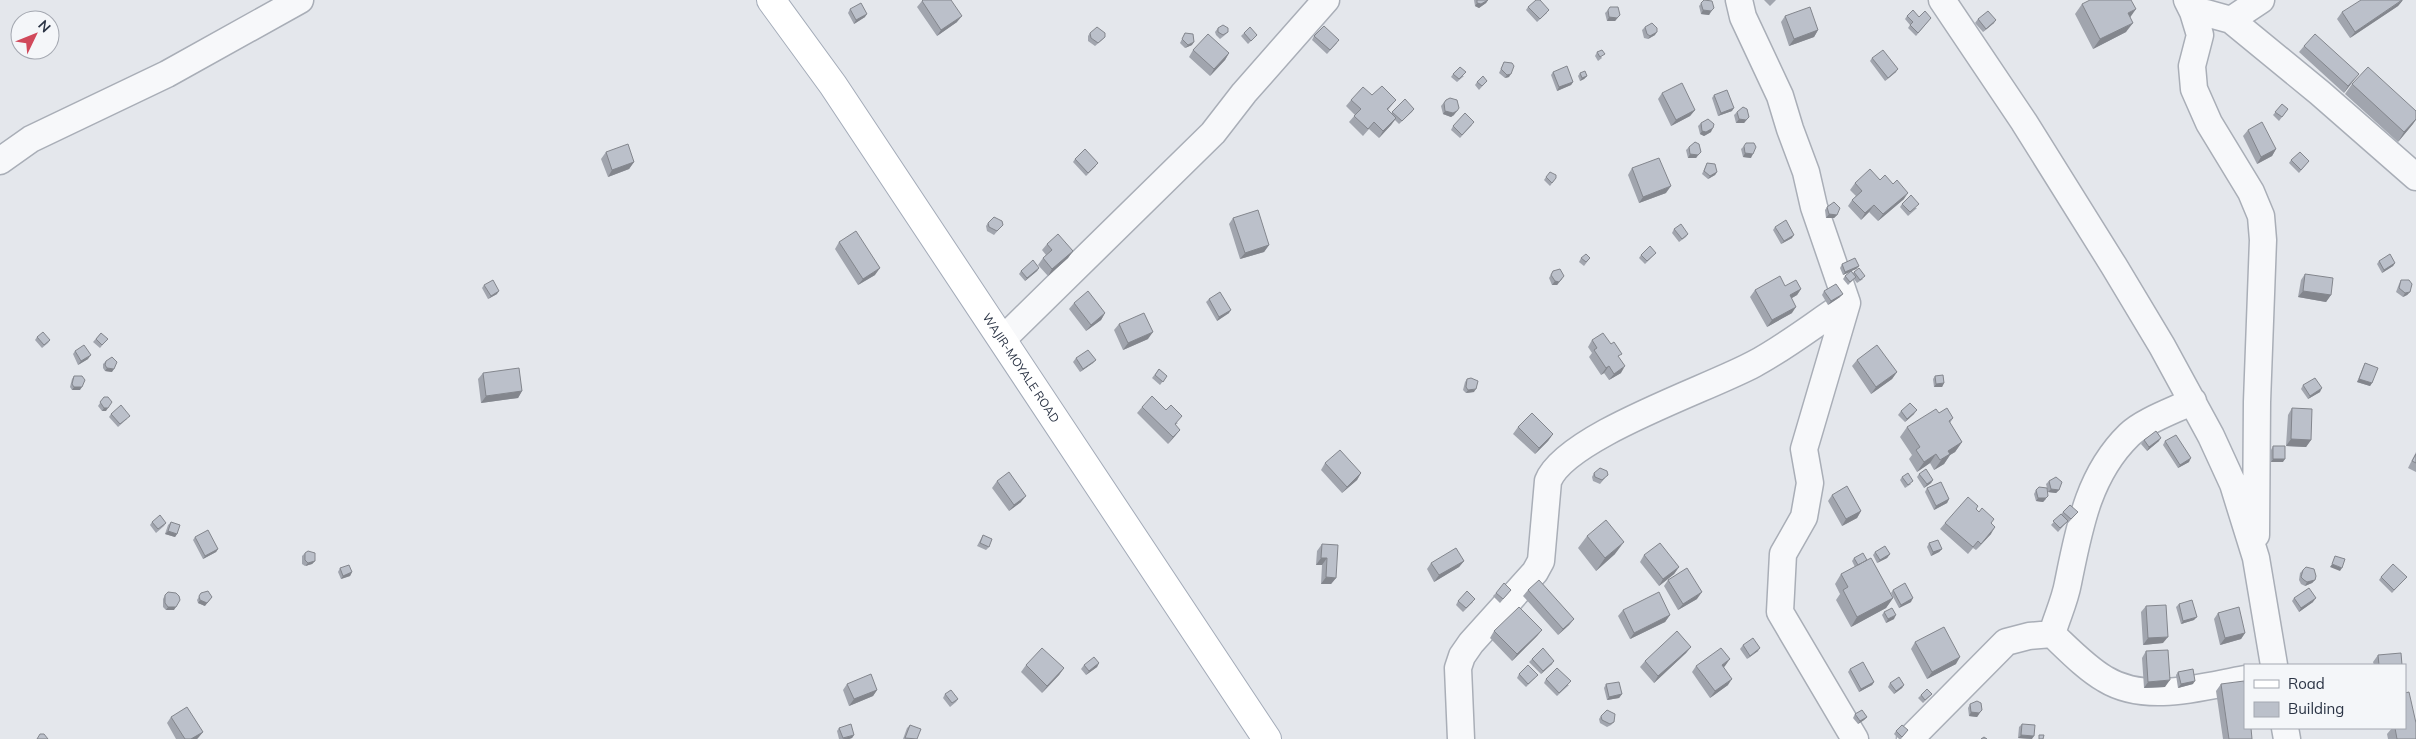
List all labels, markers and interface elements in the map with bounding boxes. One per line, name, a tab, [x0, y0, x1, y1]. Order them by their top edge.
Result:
north arrow	[10, 10, 60, 60]
text: N	[34, 16, 55, 36]
street label: WAJIR-MOYALE ROAD	[980, 310, 1063, 426]
legend	[2244, 664, 2406, 729]
text: Road	[2288, 674, 2325, 693]
text: Building	[2288, 699, 2344, 718]

